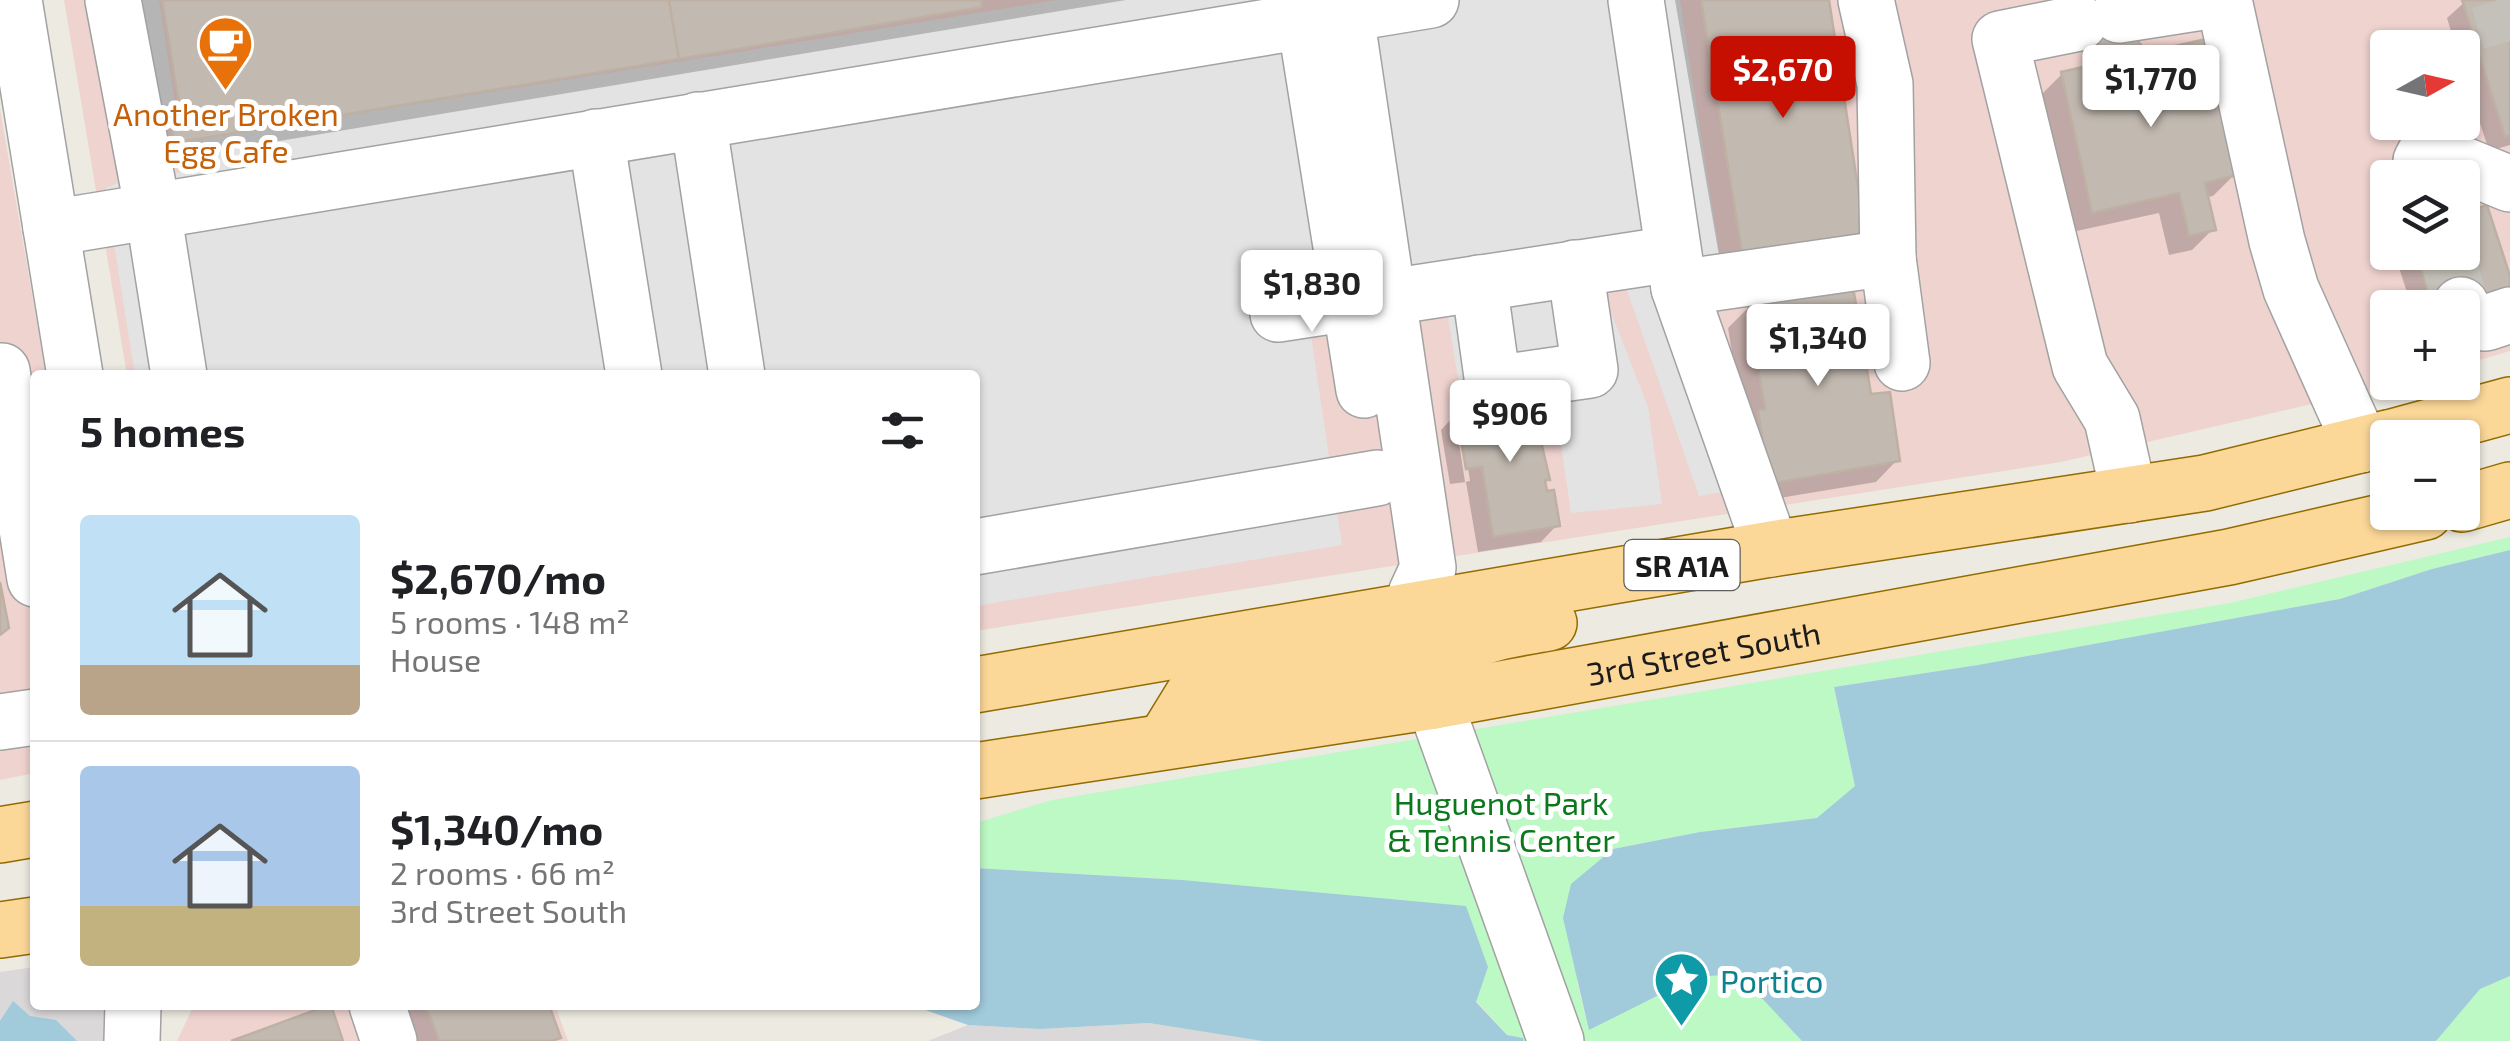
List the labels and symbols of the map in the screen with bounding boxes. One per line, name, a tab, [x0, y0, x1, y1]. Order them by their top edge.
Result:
cafe icon: Another Broken Egg Cafe	[196, 14, 256, 93]
north arrow	[2370, 30, 2480, 140]
pin: $2,670	[1702, 36, 1864, 121]
pin: $1,770	[2070, 45, 2232, 130]
place label: Another Broken Egg Cafe	[113, 94, 339, 169]
pin: $1,830	[1231, 250, 1393, 335]
pin: $1,340	[1737, 304, 1899, 389]
pin: $906	[1451, 380, 1569, 465]
road number: SR A1A	[1624, 540, 1740, 590]
street label: 3rd Street South	[1583, 612, 1823, 692]
park label: Huguenot Park & Tennis Center	[1387, 783, 1615, 858]
place icon: Portico	[1651, 950, 1711, 1029]
place label: Portico	[1720, 961, 1823, 999]

